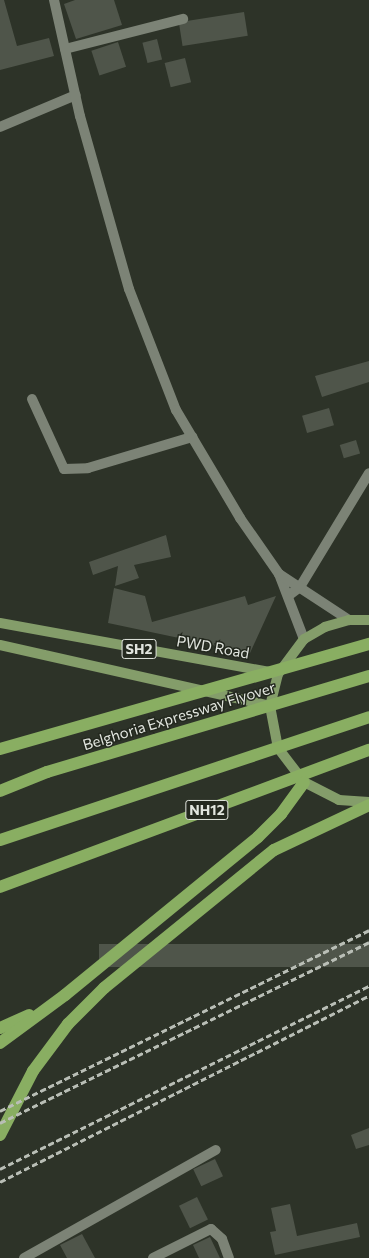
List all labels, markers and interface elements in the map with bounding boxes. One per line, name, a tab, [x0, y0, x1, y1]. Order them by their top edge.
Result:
street label: PWD Road	[175, 632, 251, 662]
road number: SH2	[121, 637, 157, 661]
street label: Belghoria Expressway Flyover	[80, 678, 278, 754]
road number: NH12	[185, 798, 229, 822]

